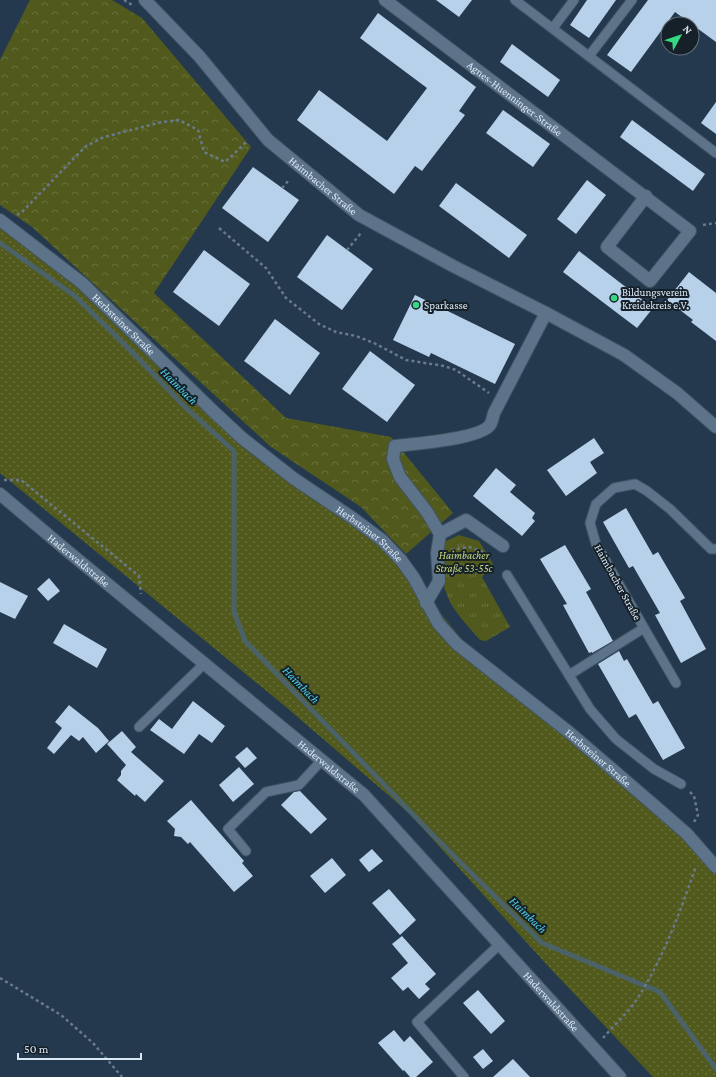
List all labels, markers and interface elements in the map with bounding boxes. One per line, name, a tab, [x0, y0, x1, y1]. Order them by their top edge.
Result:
north arrow	[660, 16, 700, 56]
text: N	[681, 23, 695, 37]
street label: Agnes-Huenninger-Straße	[465, 59, 565, 138]
street label: Haimbacher Straße	[287, 154, 360, 217]
place label: Bildungsverein Kreidekreis e.V.	[622, 286, 689, 311]
street label: Herbsteiner Straße	[90, 291, 158, 357]
marker: Bildungsverein Kreidekreis e.V.	[609, 293, 619, 303]
place label: Sparkasse	[424, 299, 468, 312]
marker: Sparkasse	[411, 300, 421, 310]
water label: Haimbach	[158, 365, 201, 408]
street label: Herbsteiner Straße	[334, 503, 406, 564]
street label: Haderwaldstraße	[46, 531, 112, 589]
street label: Haimbacher Straße	[592, 542, 644, 622]
park label: Haimbacher Straße 53-55c	[436, 549, 493, 575]
water label: Haimbach	[280, 663, 322, 707]
street label: Herbsteiner Straße	[563, 726, 634, 789]
street label: Haderwaldstraße	[296, 737, 362, 795]
water label: Haimbach	[506, 894, 550, 936]
street label: Haderwaldstraße	[521, 969, 582, 1034]
scale bar	[18, 1035, 141, 1061]
text: 50 m	[24, 1042, 49, 1056]

